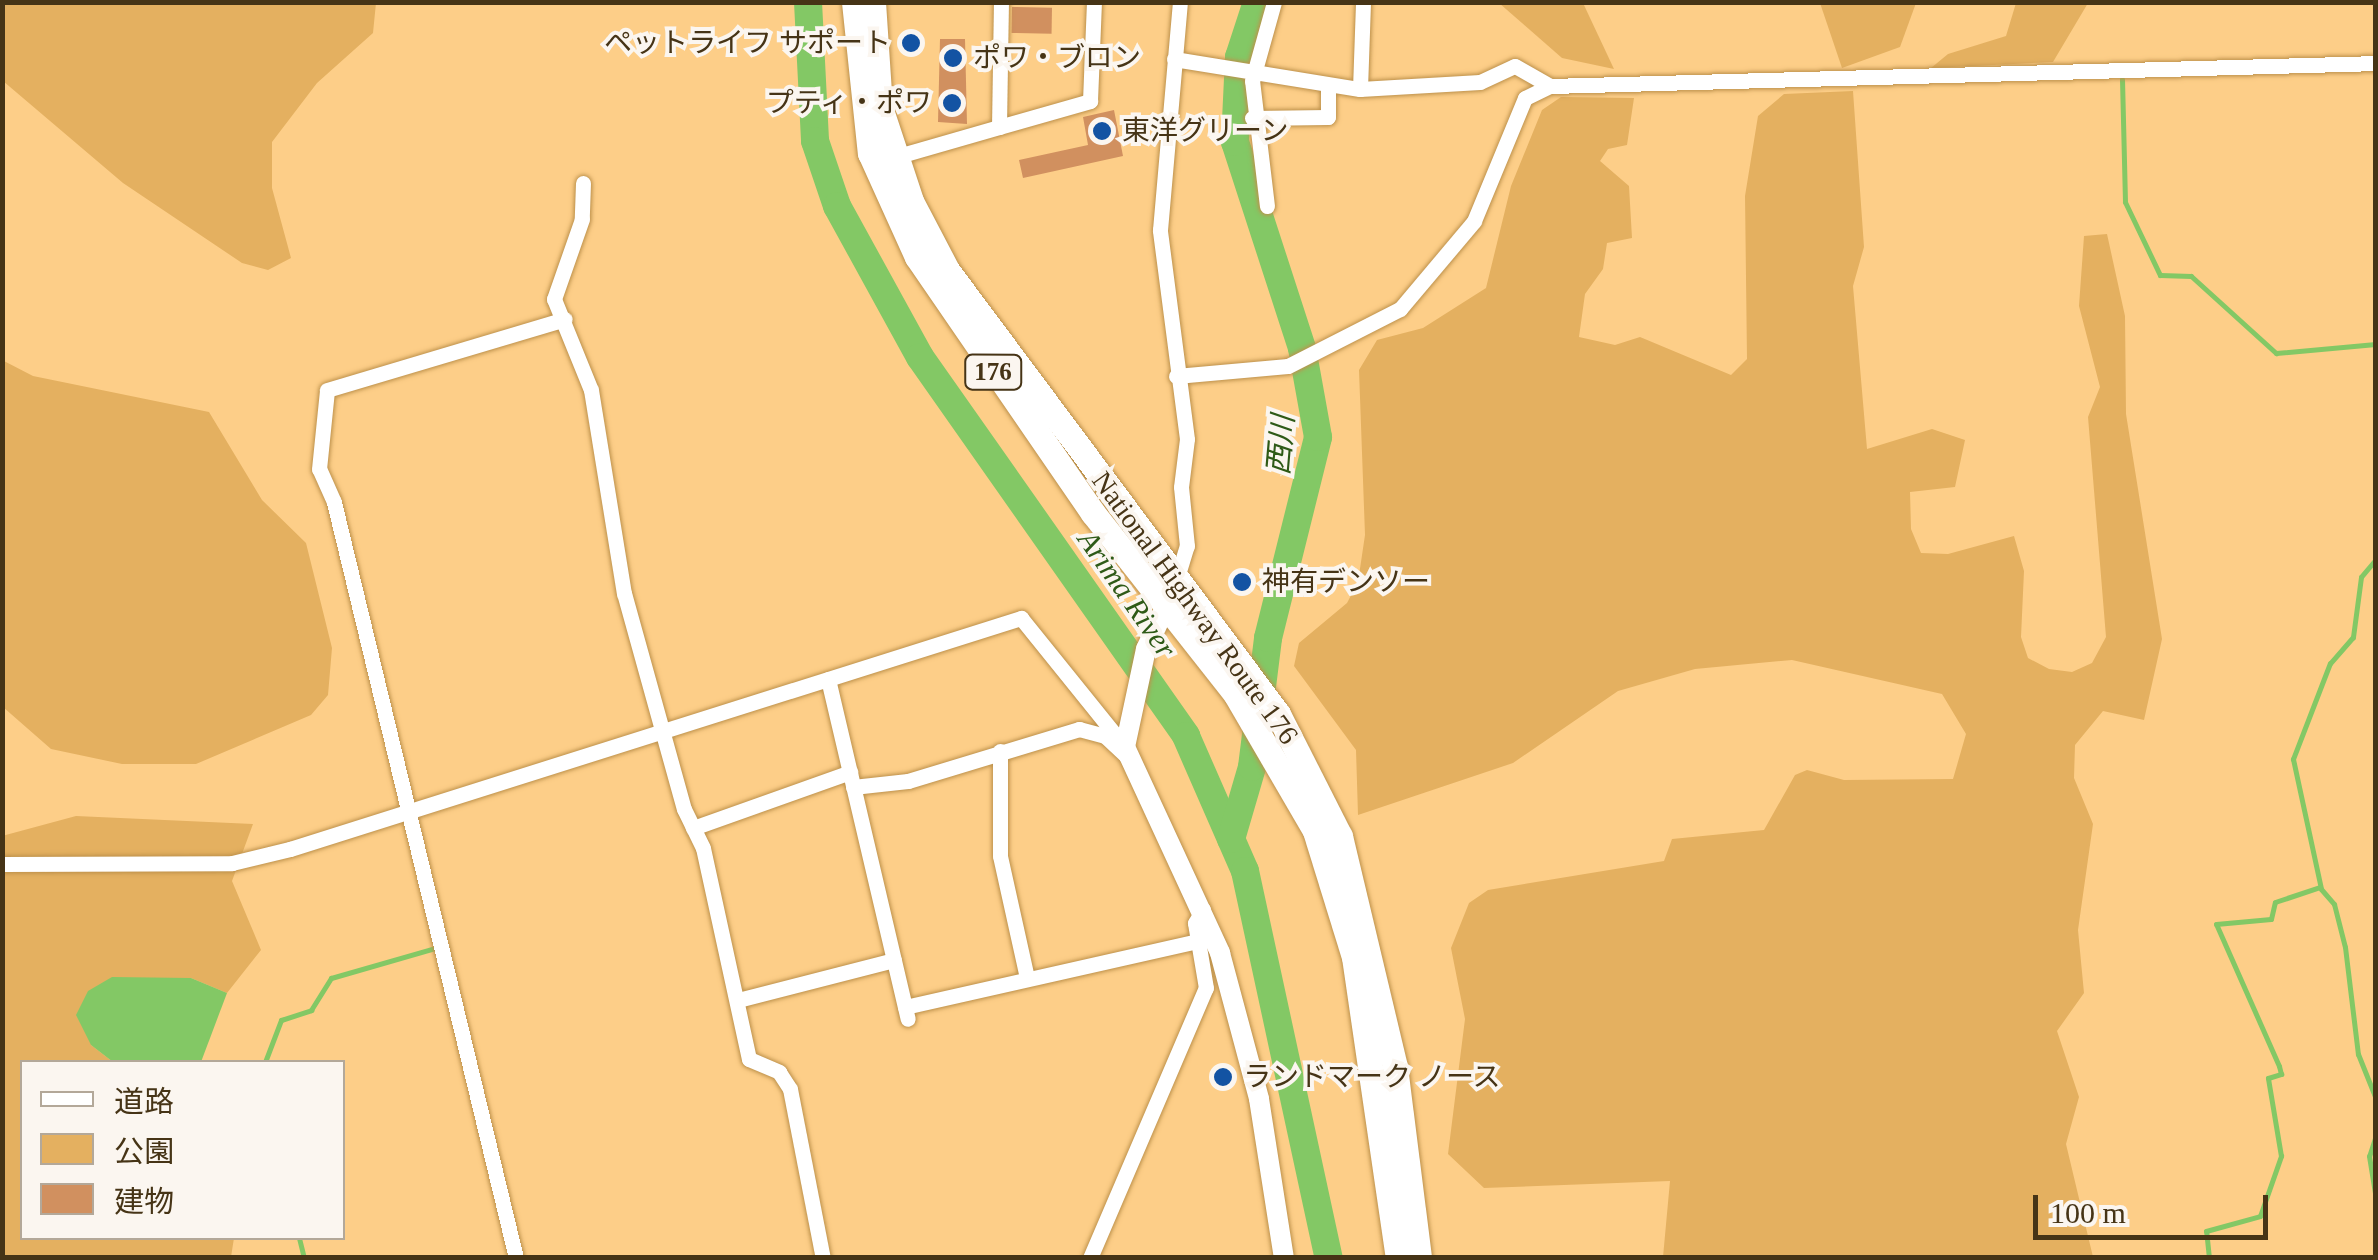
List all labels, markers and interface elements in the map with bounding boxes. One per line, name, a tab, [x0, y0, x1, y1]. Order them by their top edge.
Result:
place label: ペットライフ サポート	[604, 26, 891, 60]
marker: ペットライフ サポート	[900, 32, 922, 54]
place label: ポワ・ブロン	[973, 41, 1141, 75]
marker: ポワ・ブロン	[942, 47, 964, 69]
place label: プティ・ポワ	[764, 86, 932, 120]
marker: プティ・ポワ	[941, 92, 963, 114]
place label: 東洋グリーン	[1122, 114, 1290, 148]
marker: 東洋グリーン	[1091, 120, 1113, 142]
road number: 176	[963, 352, 1023, 392]
water label: 西川	[1260, 414, 1302, 476]
street label: National Highway Route 176	[1085, 465, 1305, 751]
water label: Arima River	[1070, 523, 1184, 665]
place label: 神有デンソー	[1262, 565, 1430, 599]
marker: 神有デンソー	[1231, 571, 1253, 593]
legend	[20, 1060, 345, 1240]
place label: ランドマーク ノース	[1243, 1060, 1502, 1094]
marker: ランドマーク ノース	[1212, 1066, 1234, 1088]
text: 道路	[114, 1085, 174, 1118]
text: 公園	[114, 1135, 174, 1168]
scale bar	[2038, 1175, 2273, 1237]
text: 建物	[114, 1185, 174, 1218]
text: 100 m	[2050, 1196, 2126, 1229]

